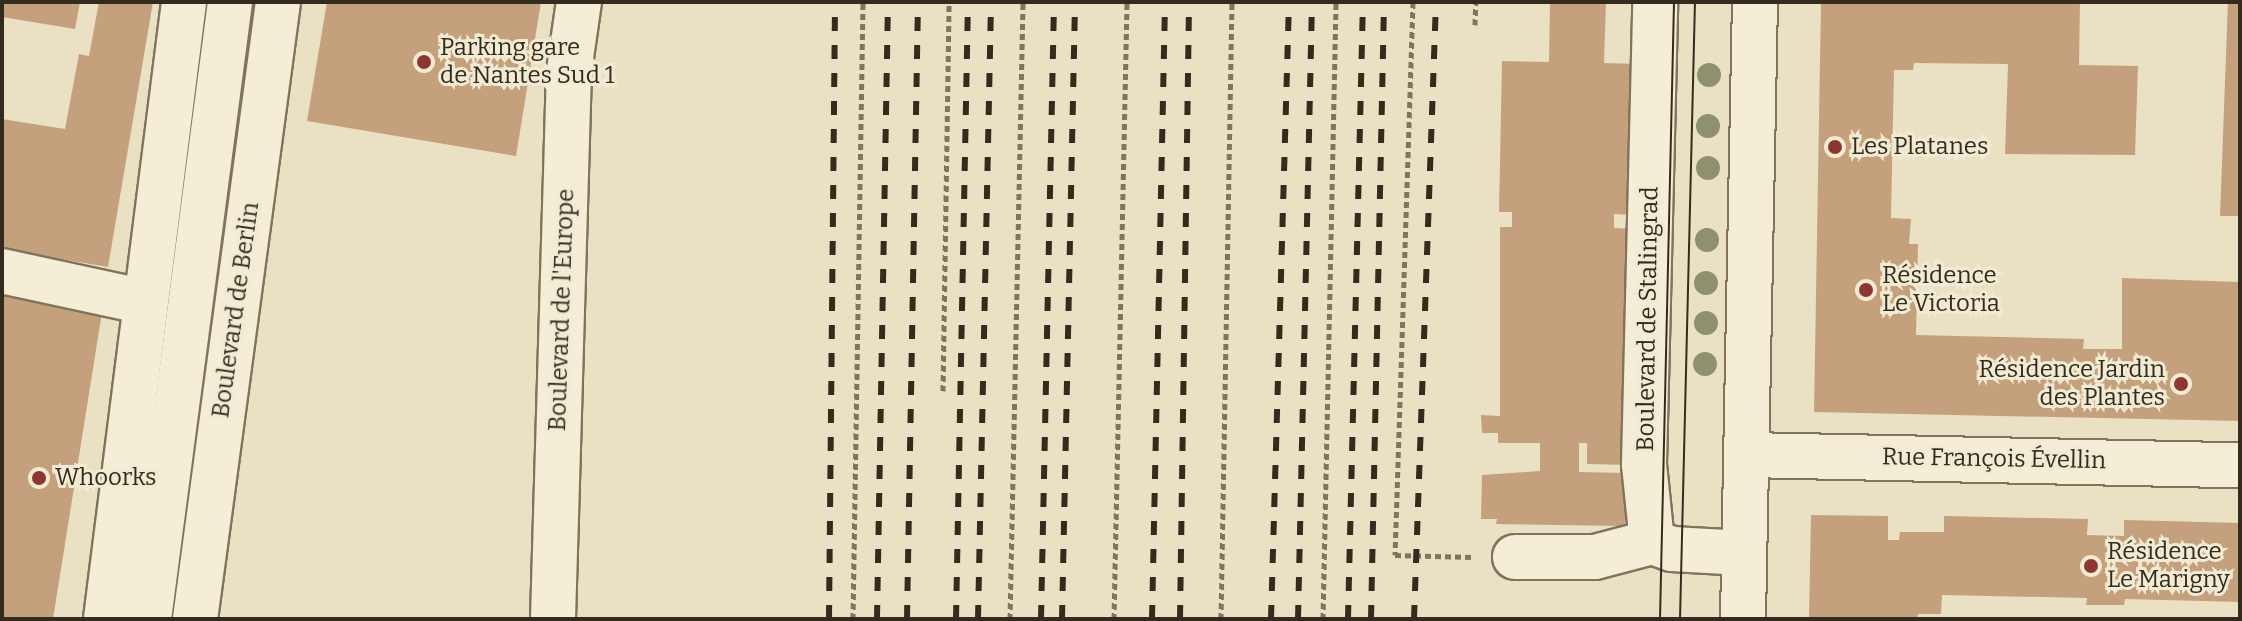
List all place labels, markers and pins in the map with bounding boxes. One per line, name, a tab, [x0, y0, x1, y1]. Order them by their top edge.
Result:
place label: Parking gare de Nantes Sud 1	[440, 34, 615, 90]
marker: Parking gare de Nantes Sud 1	[415, 53, 433, 71]
place label: Les Platanes	[1851, 133, 1988, 161]
marker: Les Platanes	[1826, 138, 1844, 156]
place label: Résidence Le Victoria	[1882, 262, 2000, 318]
marker: Résidence Le Victoria	[1857, 281, 1875, 299]
place label: Résidence Jardin des Plantes	[1978, 356, 2165, 412]
marker: Résidence Jardin des Plantes	[2172, 375, 2190, 393]
place label: Whoorks	[55, 464, 156, 492]
marker: Whoorks	[30, 469, 48, 487]
place label: Résidence Le Marigny	[2107, 538, 2230, 594]
marker: Résidence Le Marigny	[2082, 557, 2100, 575]

